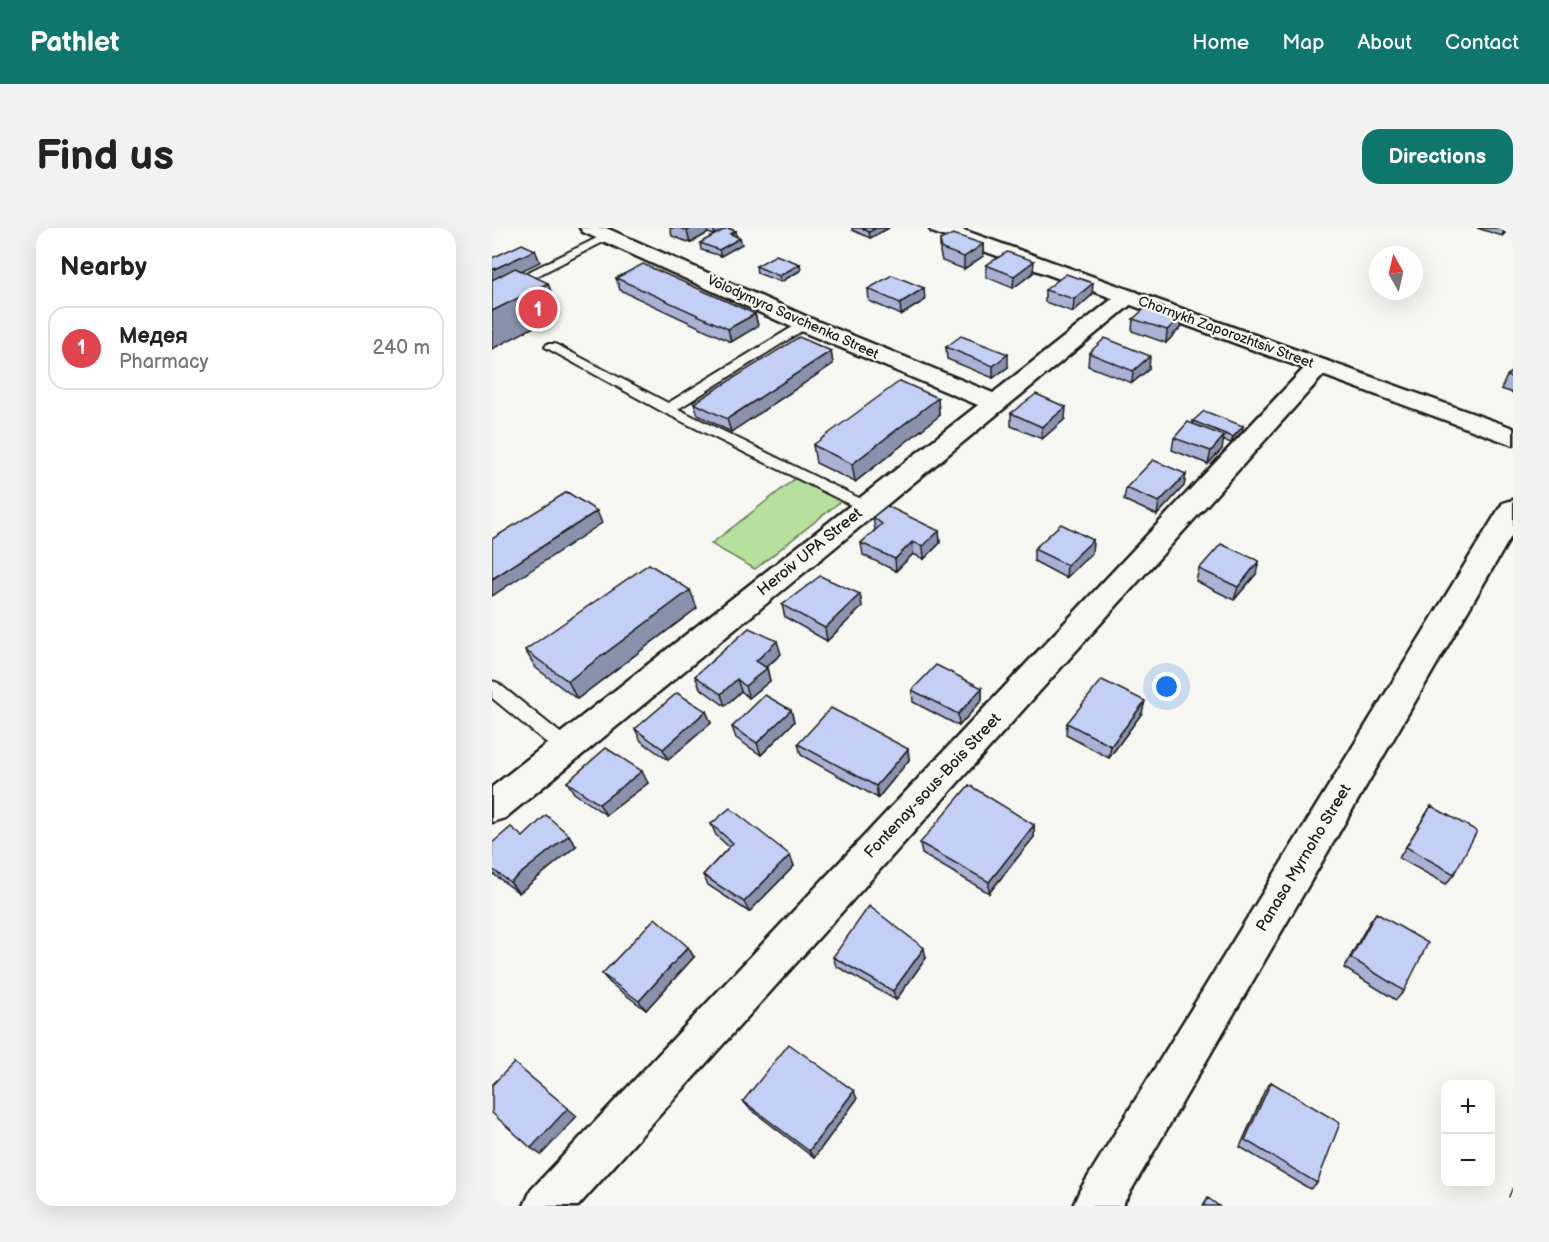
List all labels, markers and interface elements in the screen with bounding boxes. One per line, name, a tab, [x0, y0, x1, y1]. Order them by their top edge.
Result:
text: Pathlet	[30, 26, 119, 59]
text: Home	[1192, 30, 1249, 55]
text: Map	[1282, 30, 1324, 55]
text: About	[1357, 30, 1412, 55]
text: Contact	[1445, 30, 1519, 55]
button: Directions	[1362, 129, 1513, 184]
text: Find us	[36, 131, 174, 182]
north arrow	[1369, 246, 1423, 300]
text: Nearby	[60, 252, 147, 283]
street label: Volodymyra Savchenka Street	[705, 271, 882, 363]
pin: 1	[518, 286, 558, 332]
street label: Chornykh Zaporozhtsiv Street	[1136, 292, 1317, 372]
text: Медея	[119, 323, 188, 350]
text: 1	[77, 336, 86, 360]
text: 240 m	[373, 336, 430, 360]
text: Pharmacy	[119, 350, 209, 374]
street label: Heroiv UPA Street	[754, 504, 866, 600]
your location	[1152, 672, 1181, 701]
street label: Fontenay-sous-Bois Street	[861, 709, 1005, 862]
street label: Panasa Myrnoho Street	[1252, 781, 1356, 935]
map controls	[1441, 1080, 1495, 1188]
button: +	[1441, 1080, 1495, 1134]
button: −	[1441, 1134, 1495, 1188]

